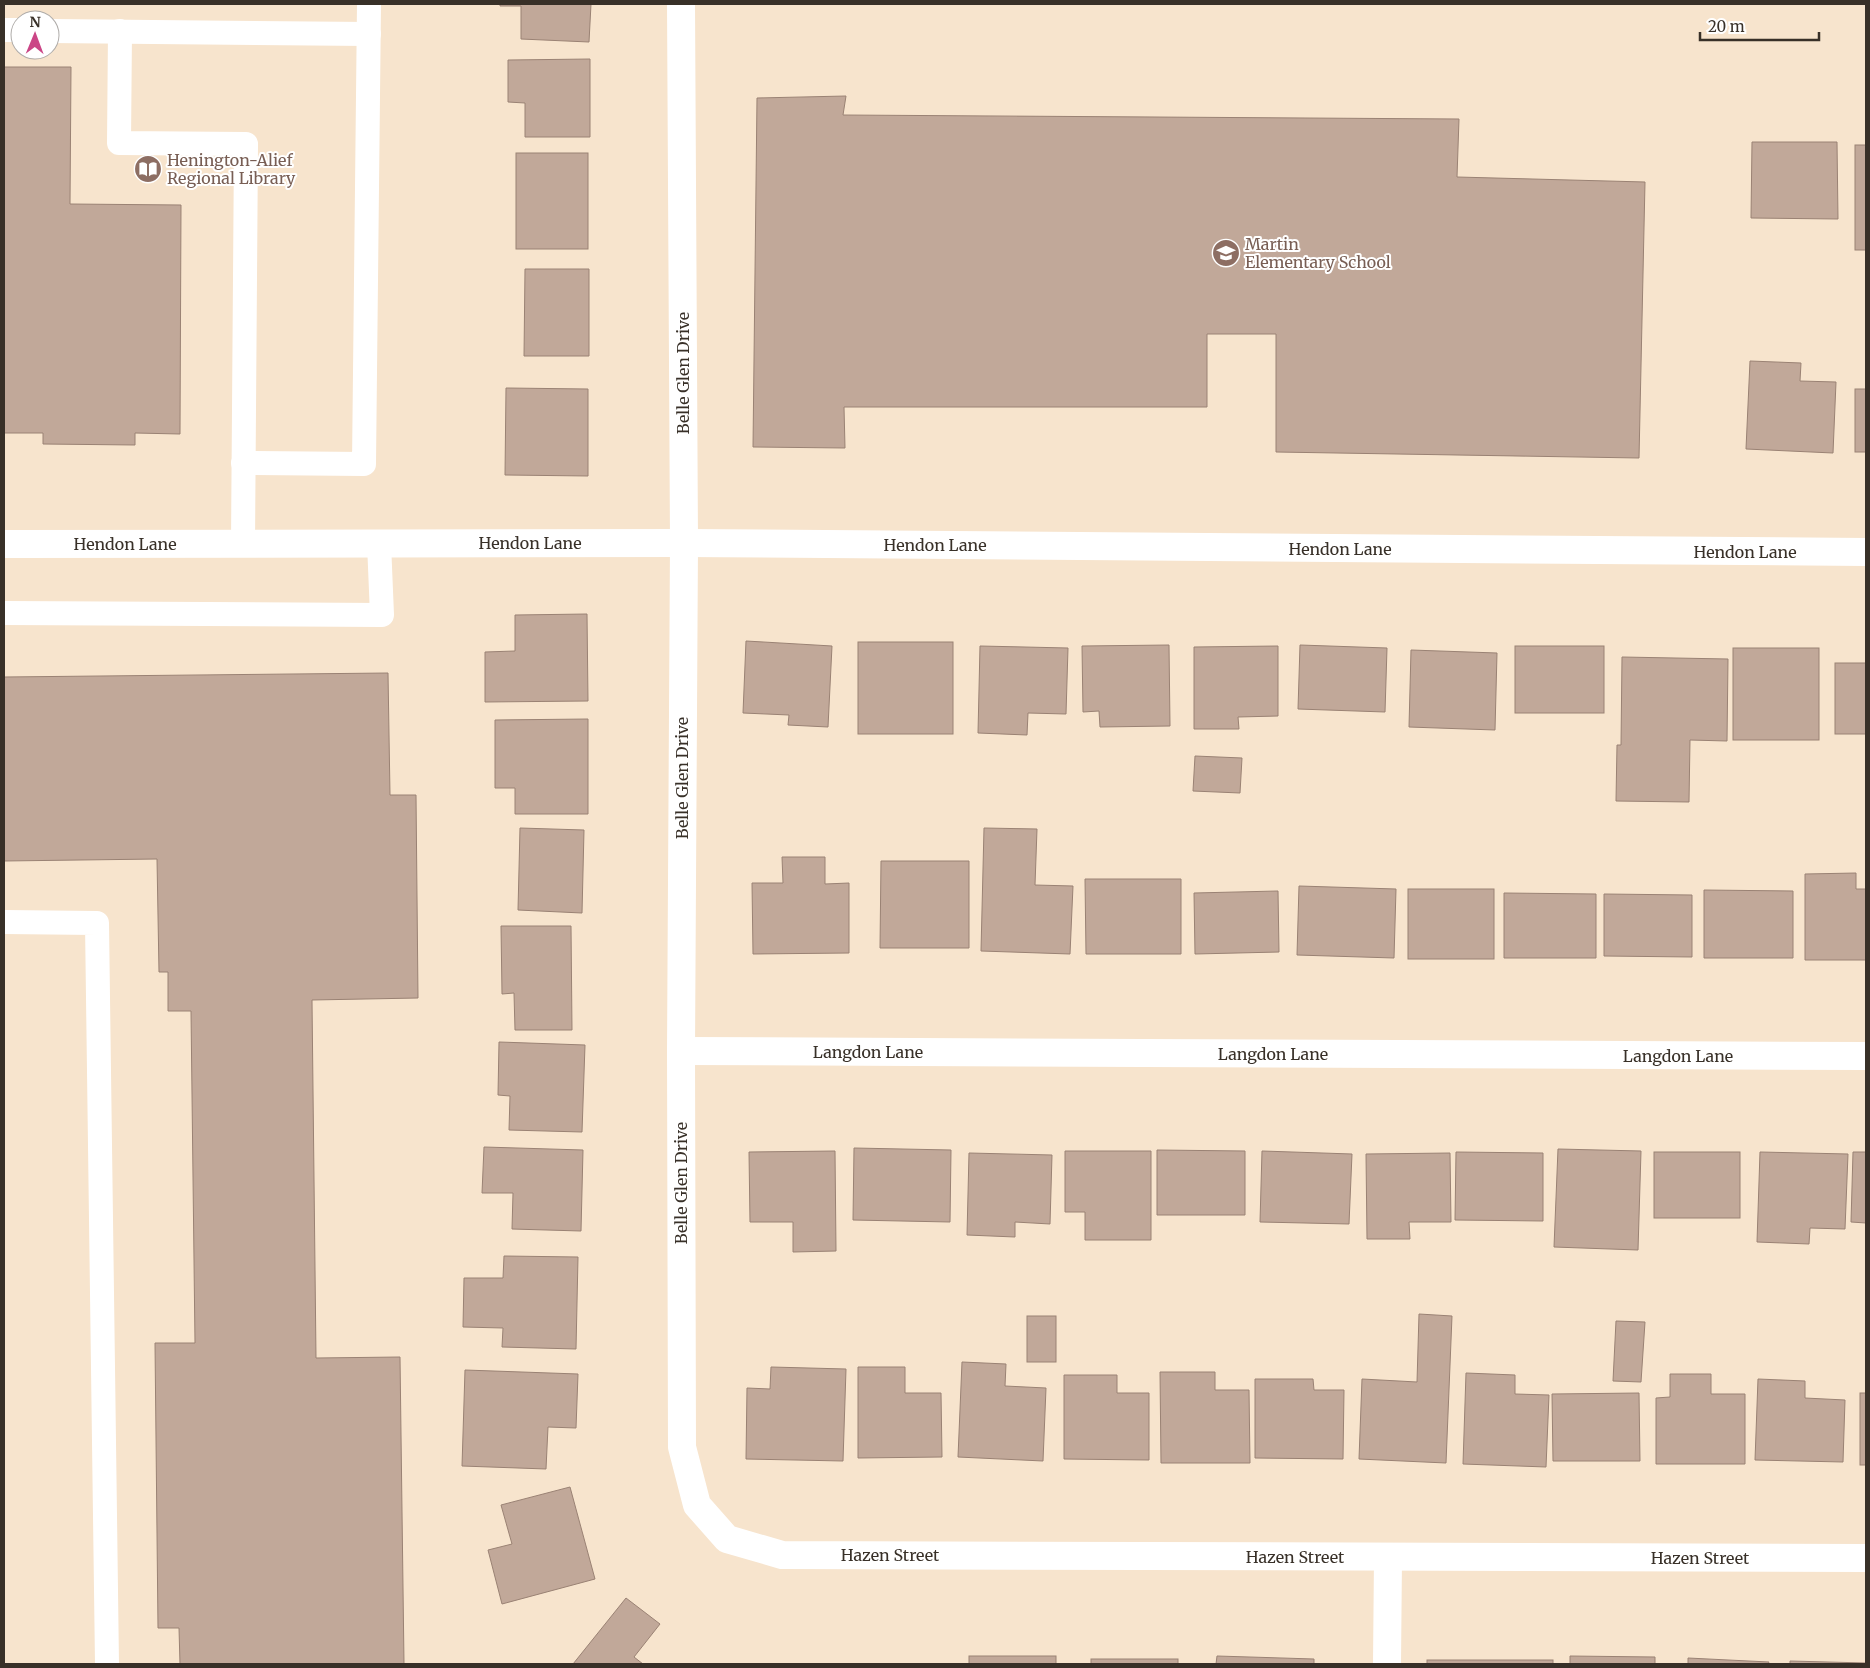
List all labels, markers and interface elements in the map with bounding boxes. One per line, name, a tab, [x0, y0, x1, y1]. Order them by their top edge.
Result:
north arrow	[10, 10, 60, 60]
scale bar	[1700, 10, 1819, 42]
text: N	[30, 13, 41, 31]
text: 20 m	[1708, 17, 1745, 36]
place label: Henington-Alief Regional Library	[167, 150, 296, 188]
library icon: Henington-Alief Regional Library	[133, 154, 163, 184]
place label: Martin Elementary School	[1245, 234, 1391, 272]
school or university icon: Martin Elementary School	[1211, 238, 1241, 268]
street label: Belle Glen Drive	[673, 312, 693, 434]
street label: Hendon Lane	[479, 533, 581, 553]
street label: Hendon Lane	[74, 534, 176, 554]
street label: Hendon Lane	[884, 535, 986, 555]
street label: Hendon Lane	[1289, 539, 1391, 559]
street label: Hendon Lane	[1694, 542, 1796, 562]
street label: Belle Glen Drive	[672, 717, 692, 839]
street label: Langdon Lane	[813, 1042, 923, 1062]
street label: Langdon Lane	[1218, 1044, 1328, 1064]
street label: Langdon Lane	[1623, 1046, 1733, 1066]
street label: Belle Glen Drive	[671, 1122, 691, 1244]
street label: Hazen Street	[841, 1545, 940, 1565]
street label: Hazen Street	[1246, 1547, 1345, 1567]
street label: Hazen Street	[1651, 1548, 1750, 1568]

